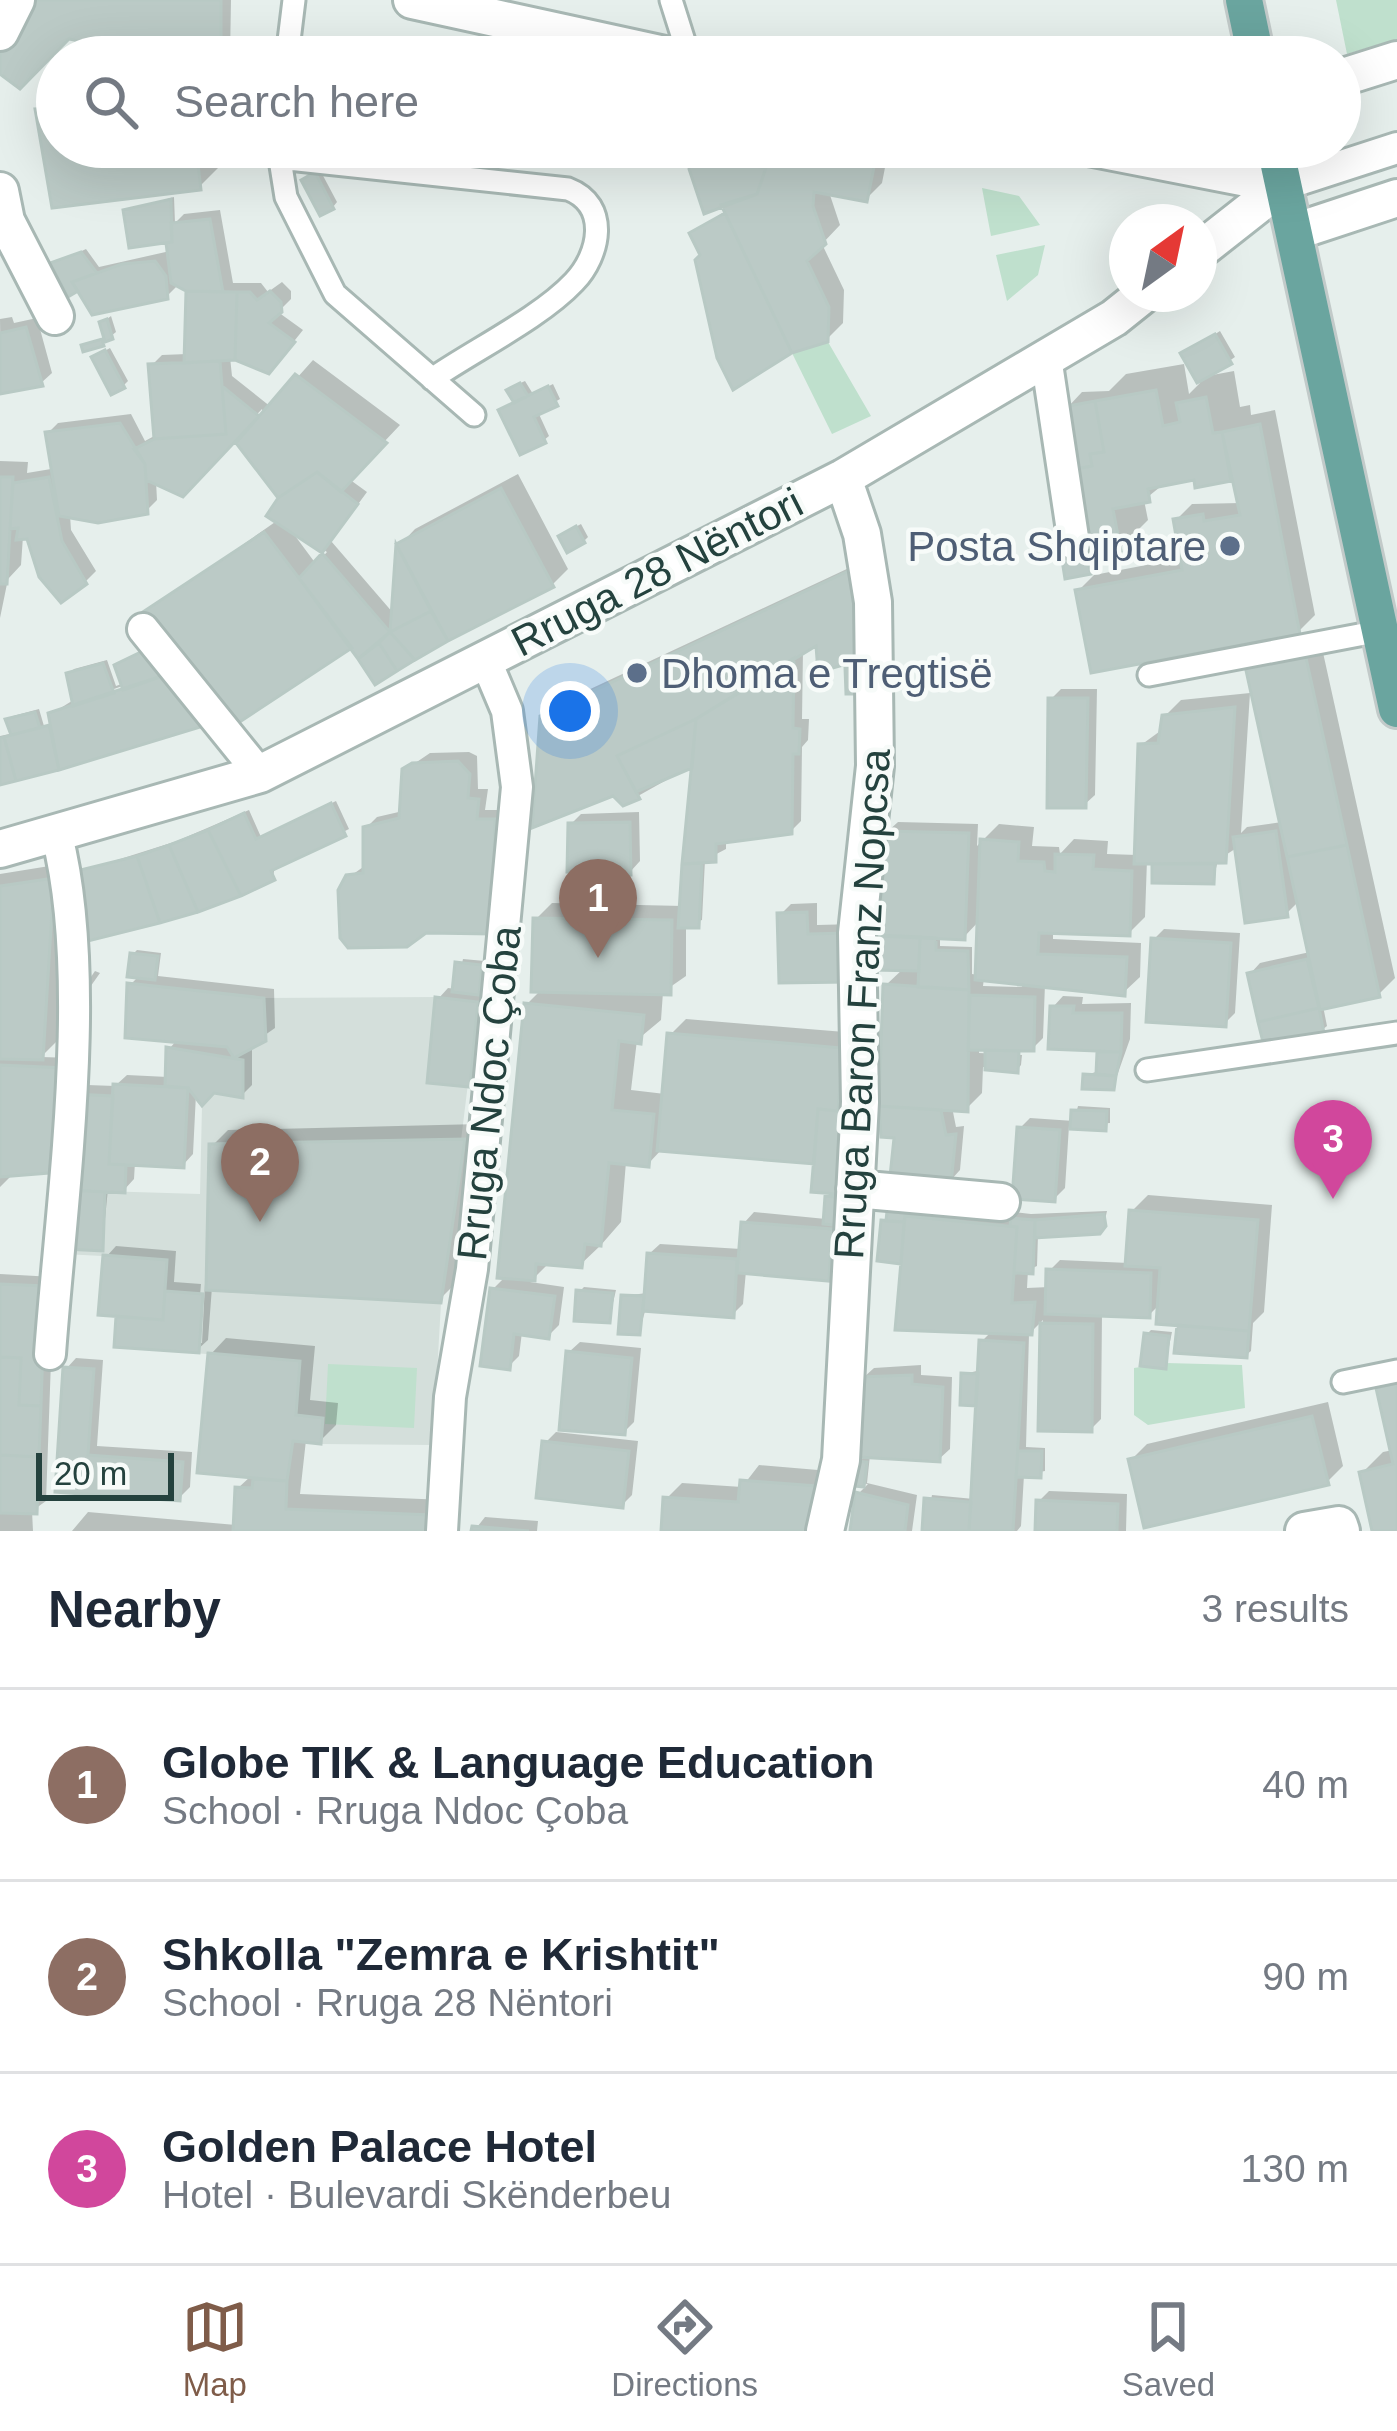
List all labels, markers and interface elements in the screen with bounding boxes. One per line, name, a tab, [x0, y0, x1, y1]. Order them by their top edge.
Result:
search box	[36, 36, 1361, 168]
icon: search	[78, 69, 144, 135]
text: Search here	[174, 76, 419, 127]
north arrow	[1109, 204, 1217, 312]
street label: Rruga 28 Nëntori	[504, 478, 810, 666]
place label: Posta Shqiptare	[907, 523, 1206, 570]
marker: Posta Shqiptare	[1217, 533, 1243, 559]
place label: Dhoma e Tregtisë	[661, 650, 993, 697]
marker: Dhoma e Tregtisë	[624, 660, 650, 686]
your location	[540, 681, 600, 741]
street label: Rruga Baron Franz Nopcsa	[825, 747, 899, 1261]
pin: 1	[559, 859, 637, 958]
street label: Rruga Ndoc Çoba	[448, 923, 530, 1263]
pin: 3	[1294, 1100, 1372, 1199]
pin: 2	[221, 1123, 299, 1222]
scale bar	[36, 1447, 174, 1500]
text: 20 m	[54, 1455, 127, 1492]
text: Nearby	[48, 1581, 221, 1638]
text: 3 results	[1202, 1587, 1349, 1630]
text: Globe TIK & Language Education	[162, 1737, 875, 1788]
text: 1	[76, 1763, 98, 1806]
text: 40 m	[1262, 1763, 1349, 1806]
text: School · Rruga Ndoc Çoba	[162, 1789, 628, 1832]
text: Shkolla "Zemra e Krishtit"	[162, 1929, 720, 1980]
text: 2	[76, 1955, 98, 1998]
text: 90 m	[1262, 1955, 1349, 1998]
text: School · Rruga 28 Nëntori	[162, 1981, 613, 2024]
text: Golden Palace Hotel	[162, 2121, 597, 2172]
text: 3	[76, 2147, 98, 2190]
text: 130 m	[1241, 2147, 1349, 2190]
text: Hotel · Bulevardi Skënderbeu	[162, 2173, 671, 2216]
tab: Map	[182, 2294, 248, 2404]
tab: Directions	[611, 2294, 758, 2404]
tab: Saved	[1122, 2294, 1215, 2404]

